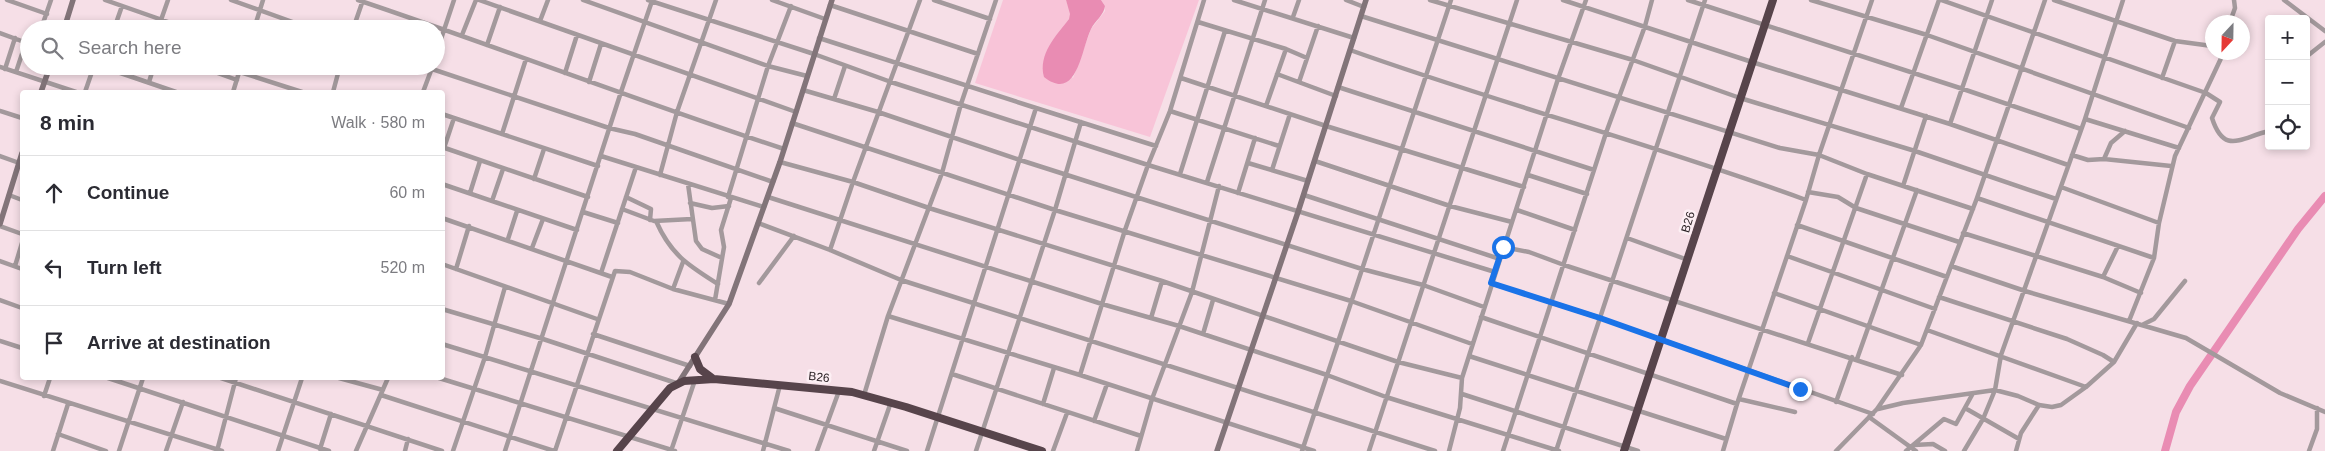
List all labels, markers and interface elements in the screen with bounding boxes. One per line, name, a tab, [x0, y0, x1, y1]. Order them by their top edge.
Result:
north arrow	[2205, 15, 2250, 60]
map controls	[2265, 15, 2310, 150]
button: +	[2265, 15, 2310, 60]
search box	[20, 20, 445, 75]
icon: search	[38, 34, 66, 62]
text: Search here	[78, 37, 182, 58]
button: −	[2265, 60, 2310, 105]
button: locate	[2265, 105, 2310, 150]
text: 8 min	[40, 111, 95, 134]
text: Walk · 580 m	[331, 114, 425, 131]
icon: ahead	[40, 179, 68, 207]
text: Continue	[87, 182, 169, 203]
text: 60 m	[389, 184, 425, 201]
street label: B26	[1678, 209, 1698, 234]
route start	[1492, 236, 1515, 259]
icon: left	[40, 254, 68, 282]
text: Turn left	[87, 257, 162, 278]
text: 520 m	[381, 259, 425, 276]
icon: arrive	[40, 329, 68, 357]
text: Arrive at destination	[87, 332, 271, 353]
street label: B26	[808, 369, 831, 385]
route end	[1789, 378, 1812, 401]

